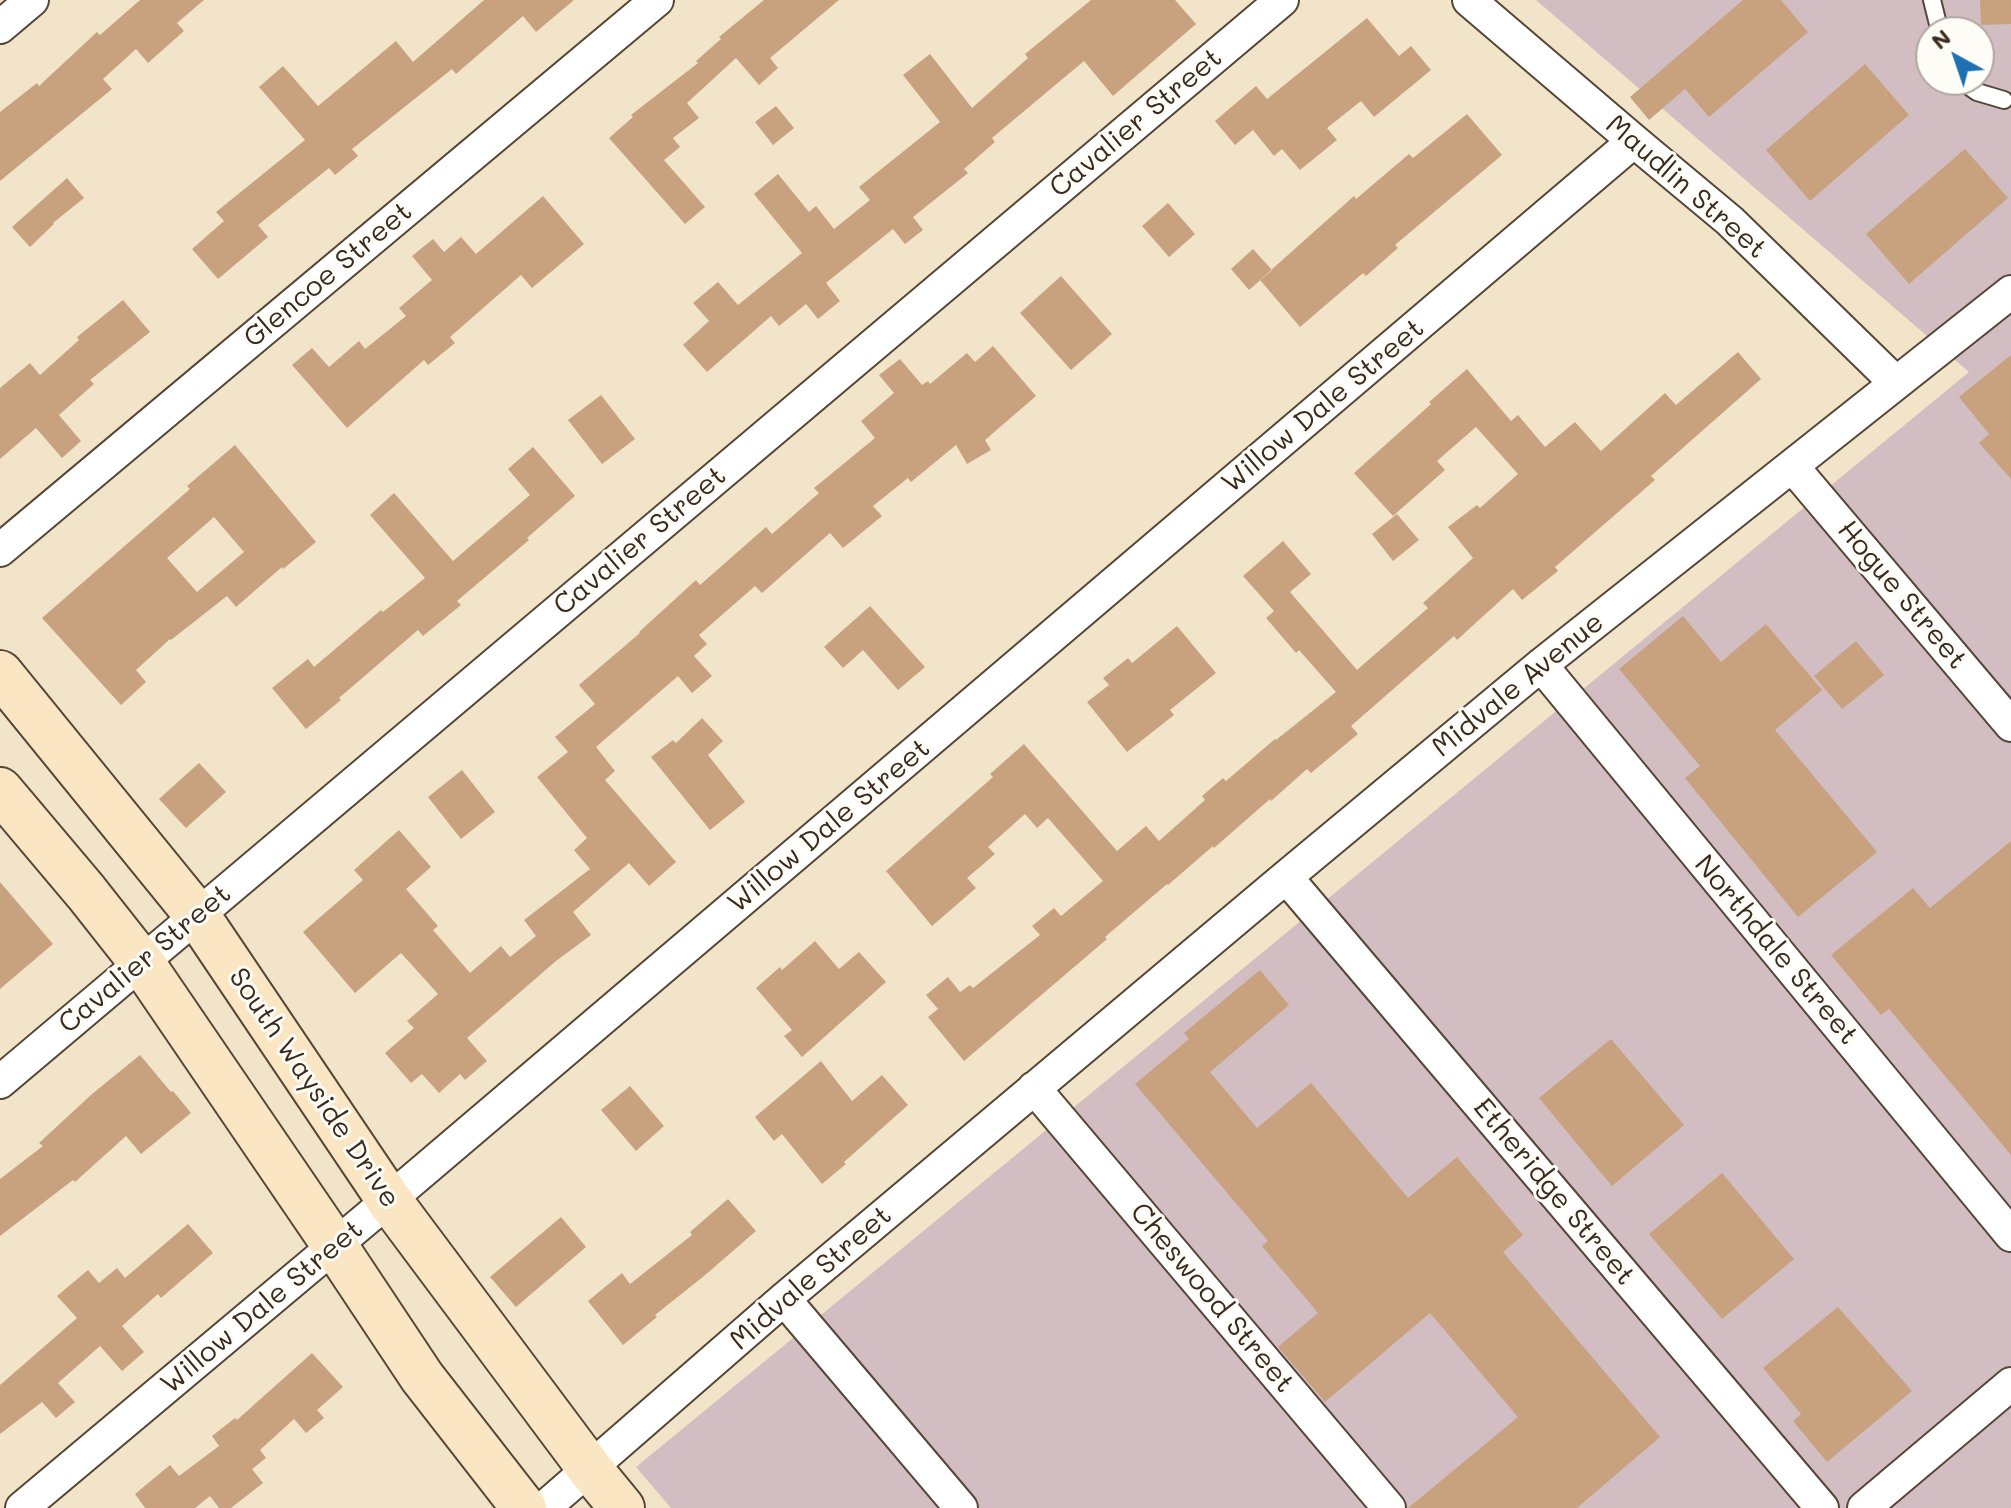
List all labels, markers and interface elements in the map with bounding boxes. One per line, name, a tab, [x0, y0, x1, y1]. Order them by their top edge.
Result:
north arrow	[1915, 16, 1995, 96]
text: N	[1925, 22, 1956, 55]
street label: Cavalier Street	[1043, 41, 1229, 205]
street label: Maudlin Street	[1599, 108, 1773, 266]
street label: Glencoe Street	[237, 195, 419, 355]
street label: Willow Dale Street	[1215, 312, 1431, 500]
street label: Cavalier Street	[547, 459, 733, 623]
street label: Hogue Street	[1830, 514, 1974, 676]
street label: Midvale Avenue	[1425, 606, 1611, 764]
street label: Willow Dale Street	[721, 732, 937, 920]
street label: Northdale Street	[1687, 848, 1865, 1052]
street label: Cavalier Street	[52, 877, 238, 1041]
street label: South Wayside Drive	[221, 962, 407, 1214]
street label: Etheridge Street	[1466, 1092, 1642, 1292]
street label: Cheswood Street	[1123, 1196, 1301, 1400]
street label: Midvale Street	[723, 1199, 899, 1357]
street label: Willow Dale Street	[154, 1213, 370, 1401]

